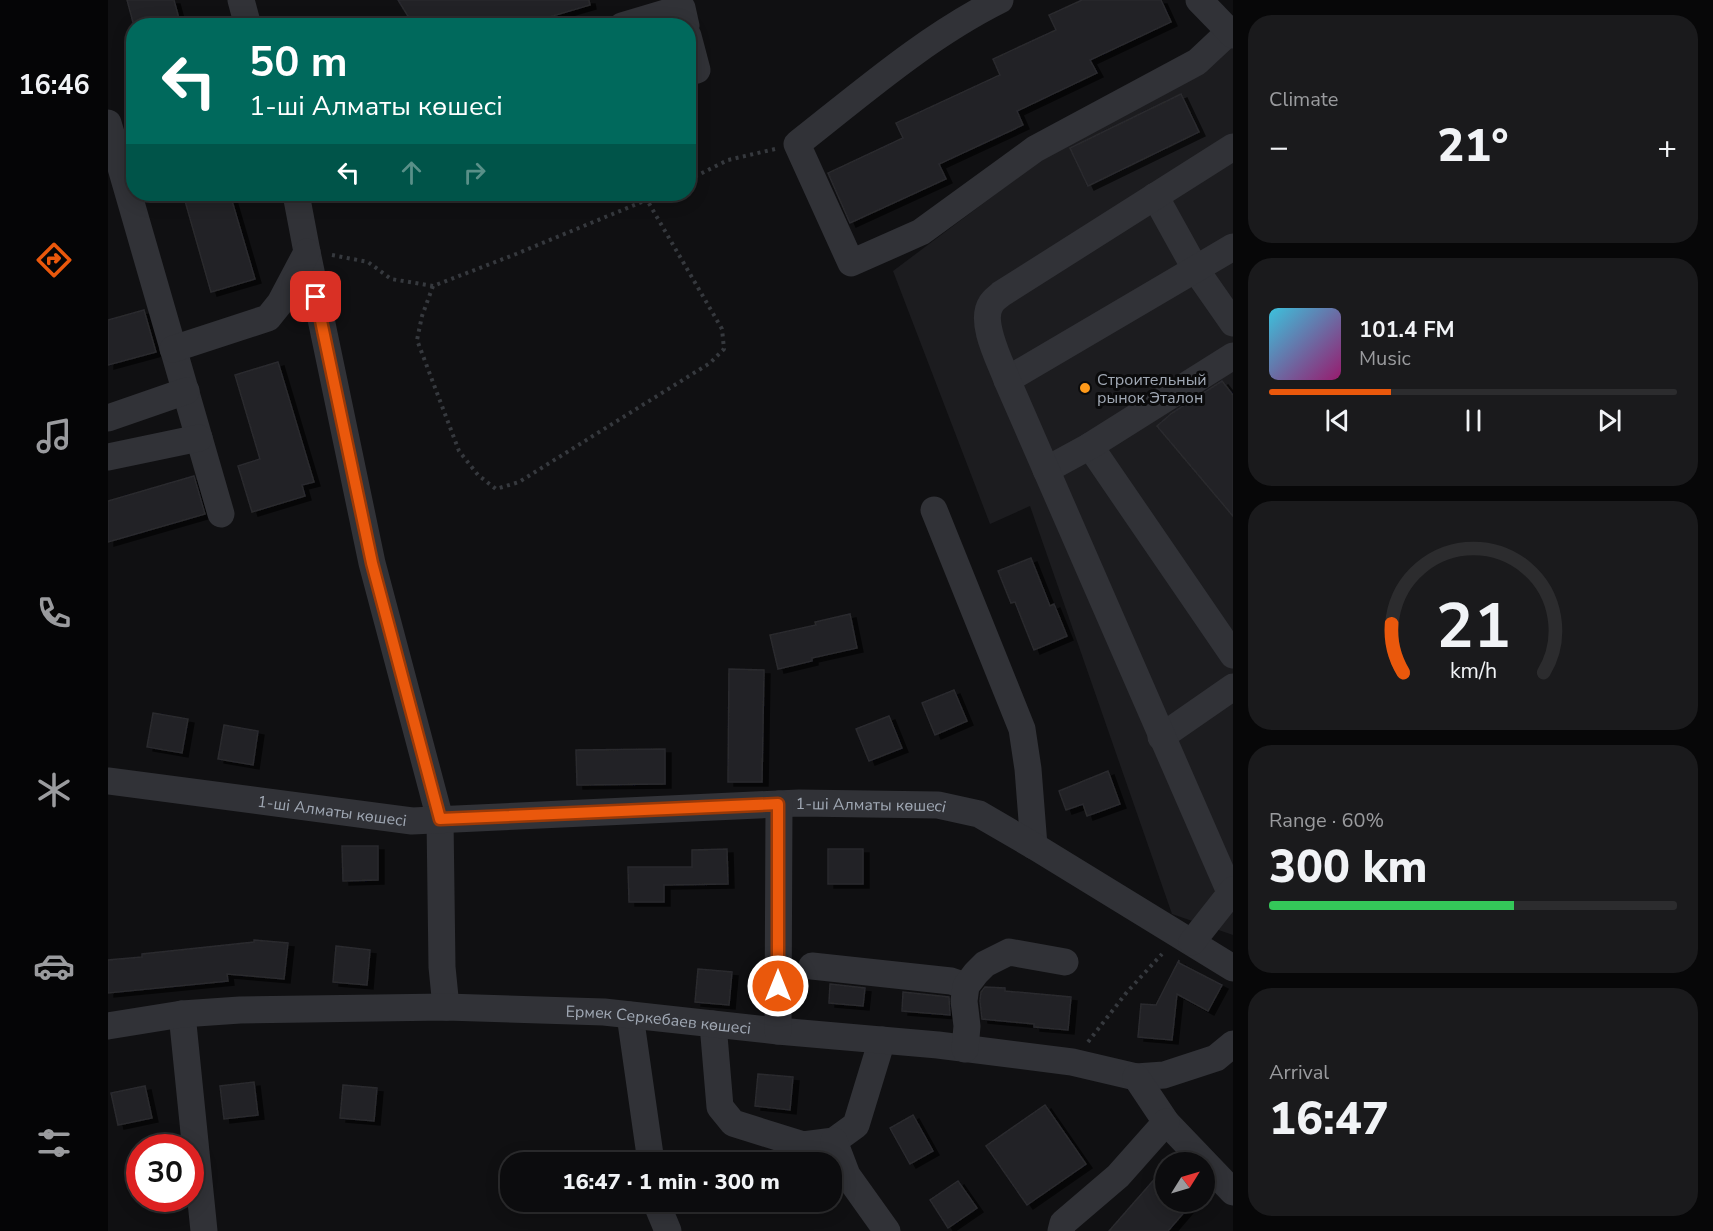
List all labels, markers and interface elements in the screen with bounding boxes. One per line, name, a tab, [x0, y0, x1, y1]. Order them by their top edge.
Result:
text: 50 m	[249, 34, 348, 91]
icon: left	[150, 42, 228, 120]
text: 16:46	[18, 67, 90, 104]
text: Climate	[1269, 86, 1338, 113]
text: 1-ші Алматы көшесі	[249, 88, 503, 125]
text: 21°	[1437, 116, 1509, 177]
text: −	[1269, 125, 1289, 170]
text: +	[1657, 125, 1677, 170]
icon: left	[332, 156, 365, 189]
icon: ahead	[395, 156, 428, 189]
icon: right	[458, 156, 491, 189]
icon: directions	[33, 239, 75, 281]
pin	[290, 271, 341, 322]
icon: arrive	[299, 280, 332, 313]
text: 101.4 FM	[1359, 315, 1455, 345]
text: Music	[1359, 345, 1411, 372]
place label: Строительный рынок Эталон	[1097, 369, 1207, 409]
marker: Строительный рынок Эталон	[1078, 381, 1092, 395]
icon: previous	[1321, 404, 1354, 437]
icon: pause	[1457, 404, 1490, 437]
icon: next	[1593, 404, 1626, 437]
icon: music	[33, 415, 75, 457]
text: 21	[1436, 584, 1510, 669]
icon: phone	[33, 592, 75, 634]
text: km/h	[1449, 656, 1497, 686]
icon: climate	[33, 769, 75, 811]
street label: 1-ші Алматы көшесі	[256, 791, 408, 832]
street label: 1-ші Алматы көшесі	[795, 793, 948, 818]
text: Range · 60%	[1269, 807, 1384, 834]
text: 300 km	[1269, 837, 1428, 898]
icon: car	[33, 945, 75, 987]
position arrow	[746, 954, 810, 1018]
street label: Ермек Серкебаев көшесі	[565, 1001, 752, 1040]
text: Arrival	[1269, 1059, 1329, 1086]
text: 16:47	[1269, 1089, 1389, 1150]
icon: filters	[33, 1122, 75, 1164]
speed limit sign: 30	[126, 1134, 204, 1212]
north arrow	[1155, 1152, 1215, 1212]
map controls	[1155, 1152, 1215, 1212]
text: 16:47 · 1 min · 300 m	[562, 1167, 780, 1197]

